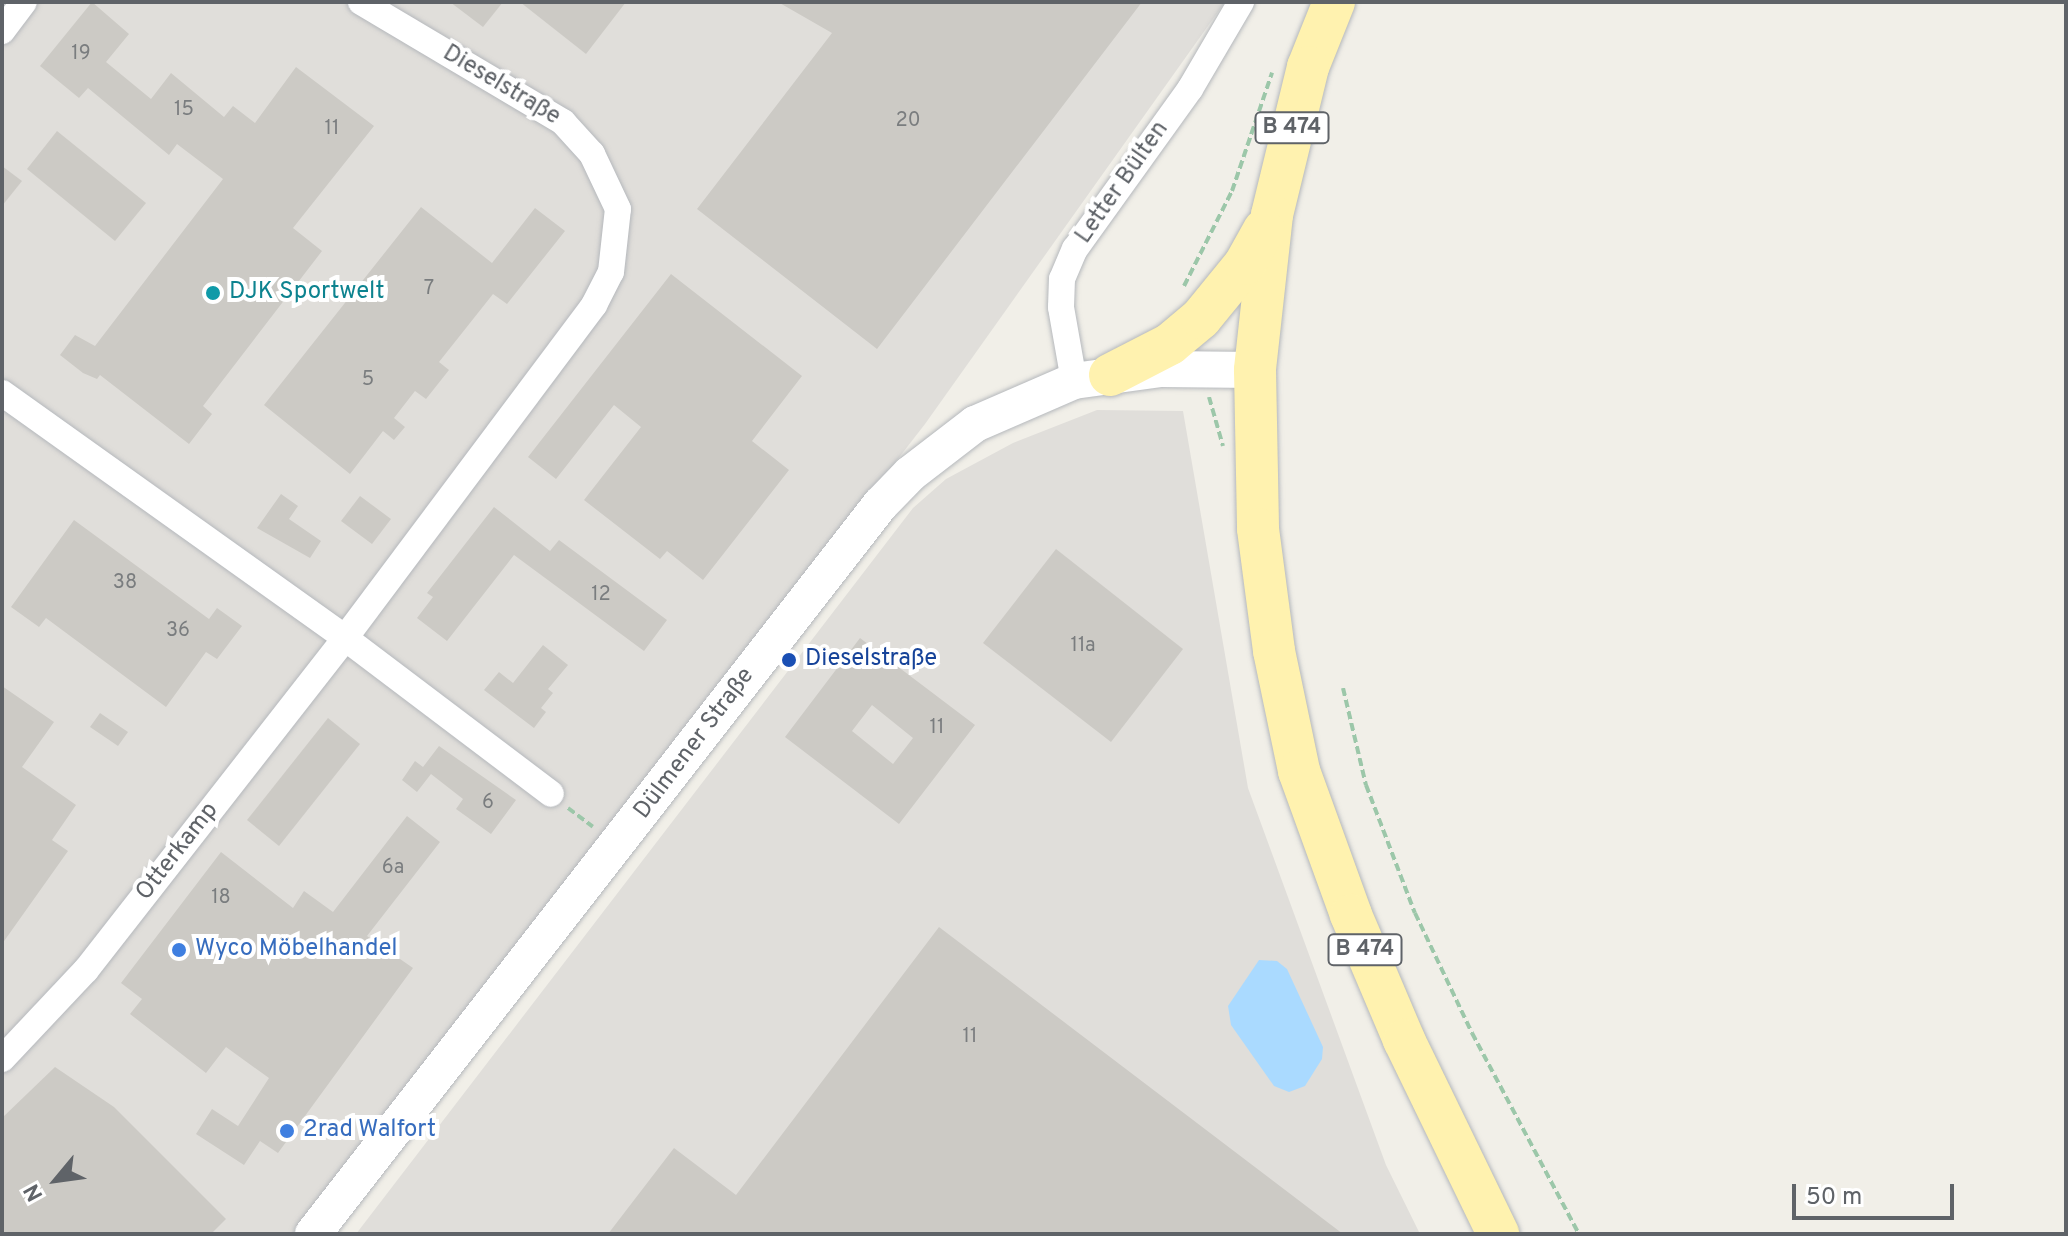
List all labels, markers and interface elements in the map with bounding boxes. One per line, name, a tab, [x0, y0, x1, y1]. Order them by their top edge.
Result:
street label: Dieselstraße	[437, 40, 565, 132]
house number: 19	[71, 42, 91, 66]
house number: 15	[174, 98, 194, 122]
house number: 20	[895, 109, 921, 133]
road number: B 474	[1254, 110, 1330, 146]
street label: Letter Bülten	[1070, 116, 1176, 250]
house number: 11	[325, 117, 339, 141]
house number: 7	[424, 277, 434, 301]
place label: DJK Sportwelt	[229, 279, 384, 307]
marker: DJK Sportwelt	[204, 284, 222, 302]
house number: 5	[362, 368, 374, 392]
house number: 38	[113, 571, 137, 595]
house number: 12	[591, 583, 611, 607]
house number: 36	[166, 619, 190, 643]
house number: 11a	[1071, 634, 1095, 658]
place label: Dieselstraße	[805, 646, 937, 674]
marker: Dieselstraße	[780, 651, 798, 669]
street label: Dülmener Straße	[629, 663, 761, 825]
house number: 11	[930, 716, 944, 740]
house number: 6	[482, 791, 494, 815]
street label: Otterkamp	[131, 797, 225, 907]
house number: 6a	[382, 856, 404, 880]
house number: 18	[211, 886, 231, 910]
road number: B 474	[1327, 932, 1403, 968]
place label: Wyco Möbelhandel	[195, 936, 398, 964]
marker: Wyco Möbelhandel	[170, 941, 188, 959]
house number: 11	[963, 1025, 977, 1049]
place label: 2rad Walfort	[303, 1117, 437, 1145]
marker: 2rad Walfort	[278, 1122, 296, 1140]
north arrow	[16, 1140, 96, 1220]
scale bar	[1796, 1168, 1958, 1218]
text: N	[19, 1178, 50, 1205]
text: 50 m	[1806, 1183, 1862, 1213]

